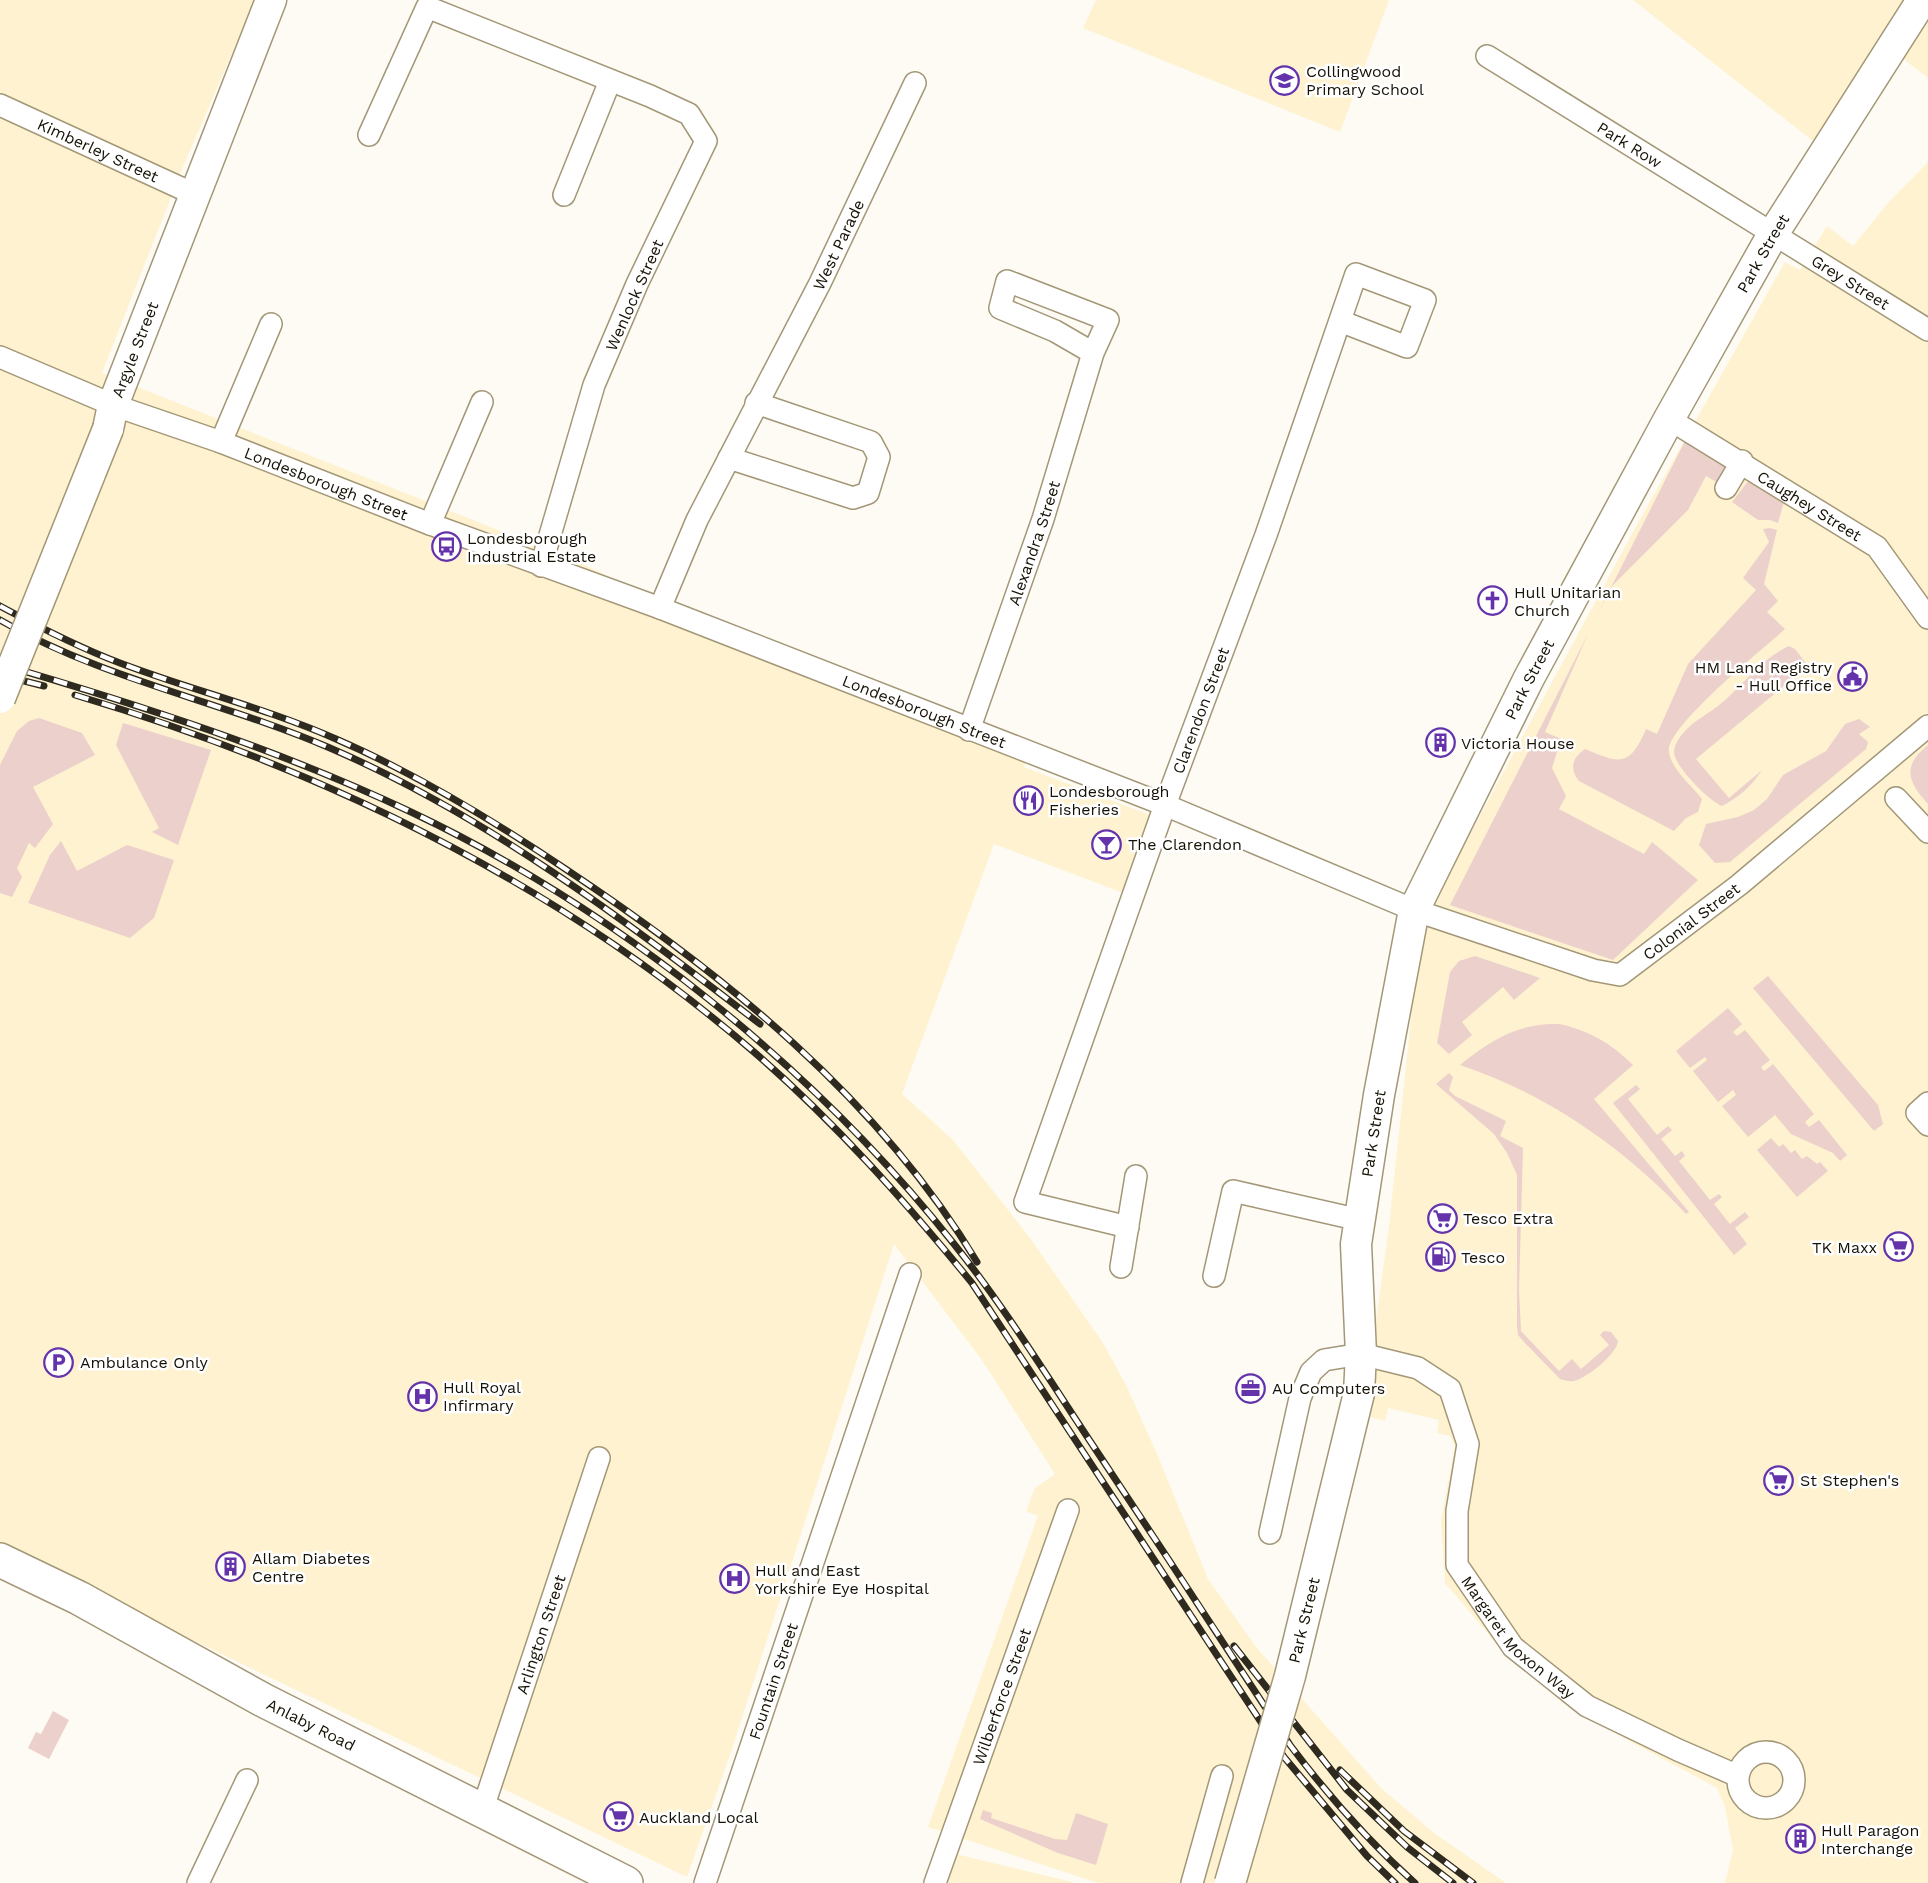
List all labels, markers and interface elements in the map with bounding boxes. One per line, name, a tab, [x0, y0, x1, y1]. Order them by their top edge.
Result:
place label: Collingwood Primary School	[1306, 62, 1424, 99]
school or university icon: Collingwood Primary School	[1269, 64, 1301, 96]
street label: Kimberley Street	[34, 115, 162, 187]
street label: Park Row	[1594, 118, 1665, 172]
street label: West Parade	[809, 196, 868, 293]
street label: Park Street	[1733, 210, 1793, 296]
street label: Wenlock Street	[601, 236, 668, 354]
street label: Grey Street	[1808, 251, 1893, 314]
street label: Argyle Street	[108, 299, 162, 400]
street label: Londesborough Street	[242, 443, 411, 525]
street label: Caughey Street	[1754, 467, 1865, 545]
street label: Alexandra Street	[1004, 478, 1064, 608]
place label: Londesborough Industrial Estate	[467, 529, 596, 566]
bus stop icon: Londesborough Industrial Estate	[430, 531, 462, 563]
place label: Hull Unitarian Church	[1514, 583, 1621, 620]
church icon: Hull Unitarian Church	[1477, 585, 1509, 617]
street label: Park Street	[1501, 636, 1558, 723]
street label: Clarendon Street	[1169, 644, 1233, 776]
place label: HM Land Registry - Hull Office	[1695, 658, 1833, 695]
public building icon: HM Land Registry - Hull Office	[1837, 660, 1869, 692]
street label: Londesborough Street	[840, 671, 1009, 752]
building icon: Victoria House	[1424, 727, 1456, 759]
place label: Victoria House	[1461, 734, 1575, 753]
place label: Londesborough Fisheries	[1049, 782, 1169, 819]
restaurant icon: Londesborough Fisheries	[1012, 784, 1044, 816]
bar icon: The Clarendon	[1091, 828, 1123, 860]
place label: The Clarendon	[1128, 835, 1242, 854]
street label: Colonial Street	[1639, 879, 1744, 964]
street label: Park Street	[1357, 1088, 1390, 1178]
supermarket icon: Tesco Extra	[1426, 1202, 1458, 1234]
place label: Tesco Extra	[1463, 1209, 1553, 1228]
supermarket icon: TK Maxx	[1882, 1231, 1914, 1263]
place label: TK Maxx	[1812, 1238, 1877, 1257]
fuel station icon: Tesco	[1424, 1241, 1456, 1273]
place label: Tesco	[1461, 1248, 1505, 1267]
parking icon: Ambulance Only	[43, 1346, 75, 1378]
place label: Ambulance Only	[80, 1353, 209, 1372]
office icon: AU Computers	[1235, 1372, 1267, 1404]
place label: Hull Royal Infirmary	[443, 1378, 521, 1415]
place label: AU Computers	[1272, 1379, 1385, 1398]
hospital icon: Hull Royal Infirmary	[406, 1380, 438, 1412]
supermarket icon: St Stephen's	[1763, 1464, 1795, 1496]
place label: St Stephen's	[1800, 1471, 1899, 1490]
place label: Allam Diabetes Centre	[252, 1549, 370, 1586]
building icon: Allam Diabetes Centre	[215, 1551, 247, 1583]
place label: Hull and East Yorkshire Eye Hospital	[755, 1561, 929, 1598]
hospital icon: Hull and East Yorkshire Eye Hospital	[718, 1563, 750, 1595]
street label: Arlington Street	[512, 1572, 570, 1697]
street label: Margaret Moxon Way	[1457, 1572, 1579, 1703]
street label: Park Street	[1284, 1575, 1324, 1665]
street label: Fountain Street	[745, 1620, 802, 1742]
street label: Wilberforce Street	[969, 1625, 1035, 1768]
street label: Anlaby Road	[264, 1694, 358, 1755]
supermarket icon: Auckland Local	[602, 1801, 634, 1833]
place label: Auckland Local	[639, 1808, 759, 1827]
place label: Hull Paragon Interchange	[1821, 1821, 1919, 1858]
building icon: Hull Paragon Interchange	[1784, 1823, 1816, 1855]

